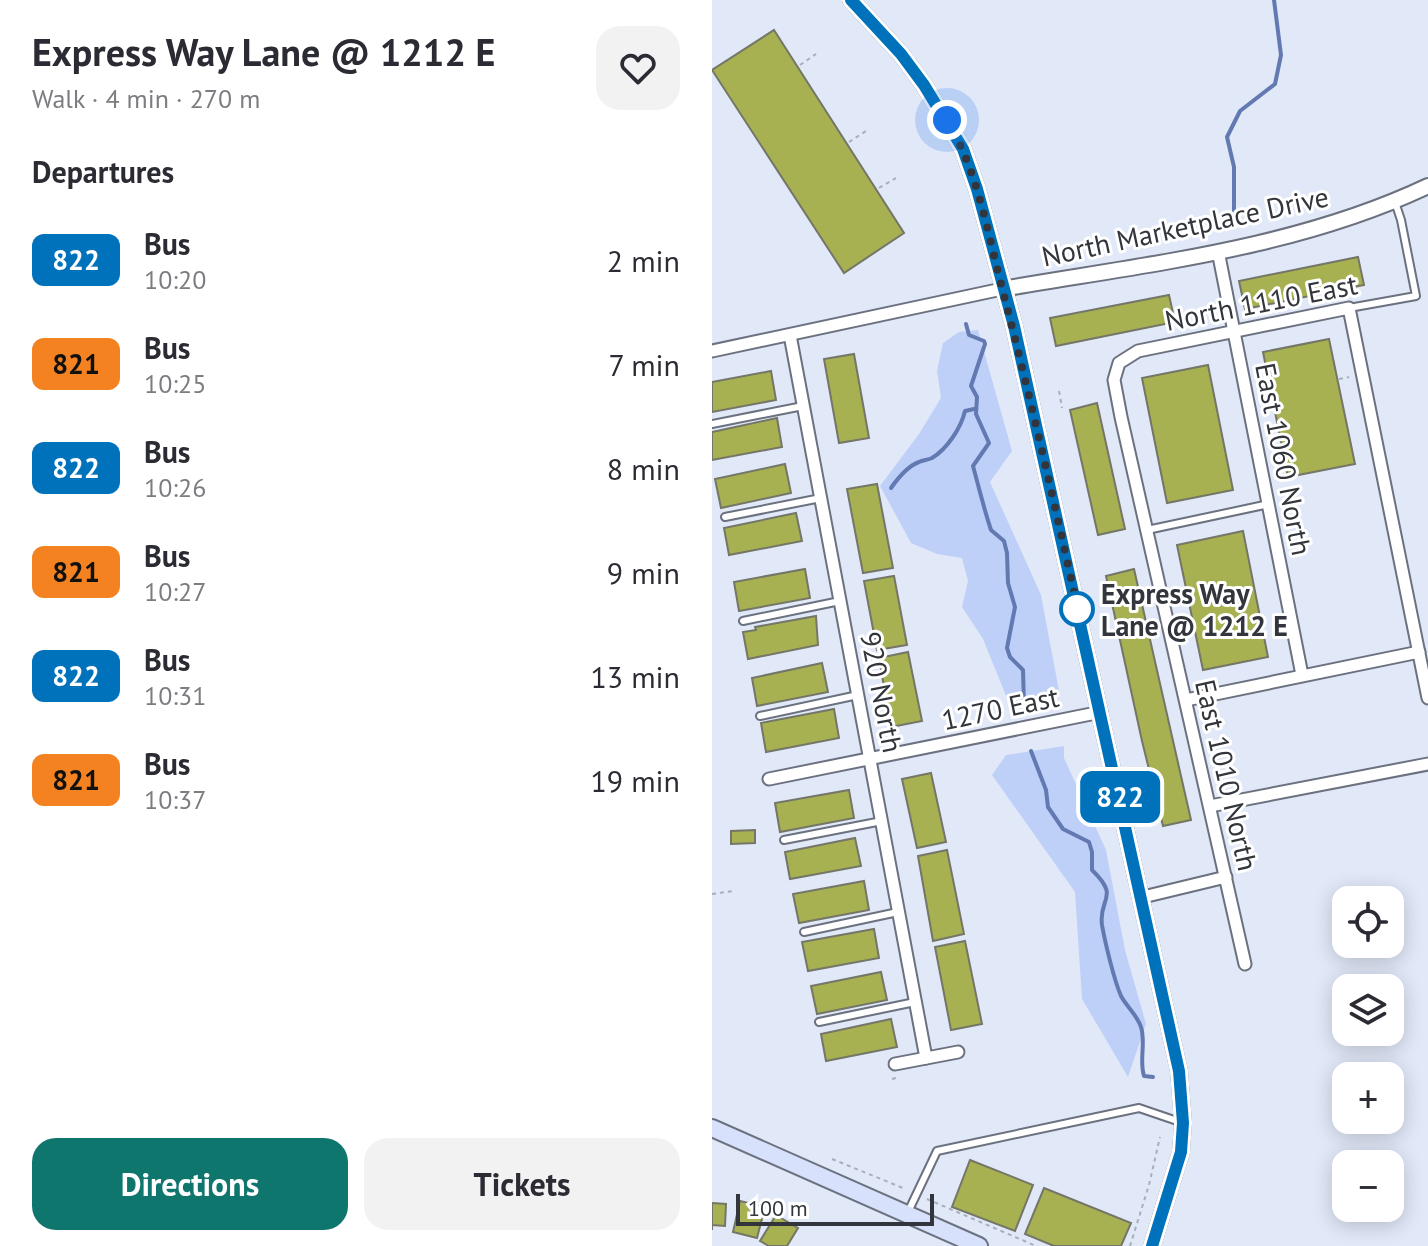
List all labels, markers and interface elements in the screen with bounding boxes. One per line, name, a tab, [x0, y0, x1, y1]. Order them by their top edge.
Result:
button: heart	[596, 26, 680, 110]
text: Express Way Lane @ 1212 E	[32, 27, 495, 76]
text: Walk · 4 min · 270 m	[32, 82, 260, 115]
your location	[927, 100, 967, 140]
text: Departures	[32, 152, 174, 191]
street label: North Marketplace Drive	[1038, 177, 1332, 275]
text: Bus	[144, 224, 191, 263]
text: 822	[52, 241, 100, 278]
text: 2 min	[607, 241, 680, 280]
text: 10:20	[144, 263, 206, 296]
street label: North 1110 East	[1162, 265, 1361, 339]
text: Bus	[144, 328, 191, 367]
text: 821	[52, 345, 100, 382]
text: 7 min	[608, 345, 680, 384]
street label: East 1060 North	[1247, 360, 1321, 558]
text: 10:25	[144, 367, 206, 400]
text: Bus	[144, 432, 191, 471]
text: 822	[52, 449, 100, 486]
text: 8 min	[607, 449, 680, 488]
text: 10:26	[144, 471, 206, 504]
text: Bus	[144, 536, 191, 575]
text: 821	[52, 553, 100, 590]
text: 9 min	[607, 553, 680, 592]
text: 10:27	[144, 575, 206, 608]
place label: Express Way Lane @ 1212 E	[1101, 575, 1288, 644]
marker: Express Way Lane @ 1212 E	[1060, 592, 1094, 626]
street label: 920 North	[852, 628, 912, 756]
text: Bus	[144, 640, 191, 679]
text: 822	[52, 657, 100, 694]
text: 13 min	[590, 657, 680, 696]
street label: East 1010 North	[1187, 676, 1267, 874]
street label: 1270 East	[938, 677, 1062, 738]
text: 10:31	[144, 679, 206, 712]
text: Bus	[144, 744, 191, 783]
text: 821	[52, 761, 100, 798]
text: 19 min	[590, 761, 680, 800]
line badge: 822	[1074, 771, 1166, 823]
text: 822	[1096, 778, 1144, 815]
text: 10:37	[144, 783, 206, 816]
map controls	[1332, 886, 1404, 1222]
button: locate	[1332, 886, 1404, 958]
button: layers	[1332, 974, 1404, 1046]
button: +	[1332, 1062, 1404, 1134]
button: Directions	[32, 1138, 348, 1230]
button: Tickets	[364, 1138, 680, 1230]
button: −	[1332, 1150, 1404, 1222]
scale bar	[736, 1190, 934, 1226]
text: 100 m	[748, 1194, 808, 1222]

